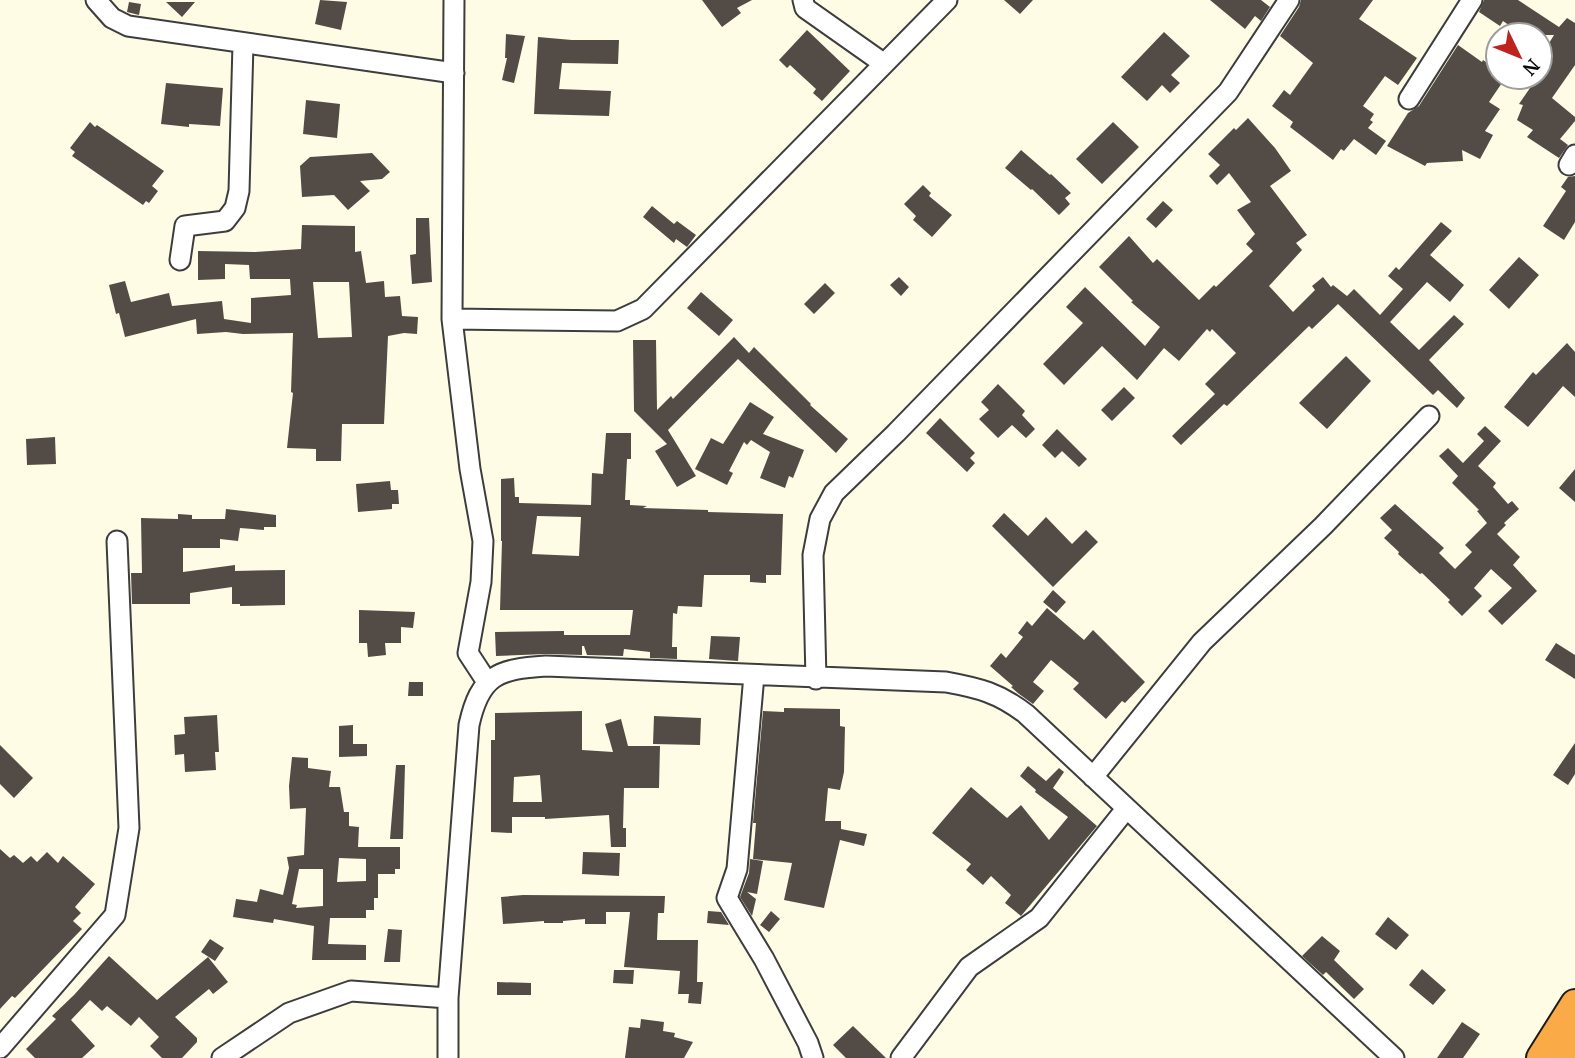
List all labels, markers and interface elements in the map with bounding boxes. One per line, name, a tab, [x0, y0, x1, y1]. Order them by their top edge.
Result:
north arrow	[1484, 21, 1554, 91]
text: N	[1517, 54, 1546, 82]

